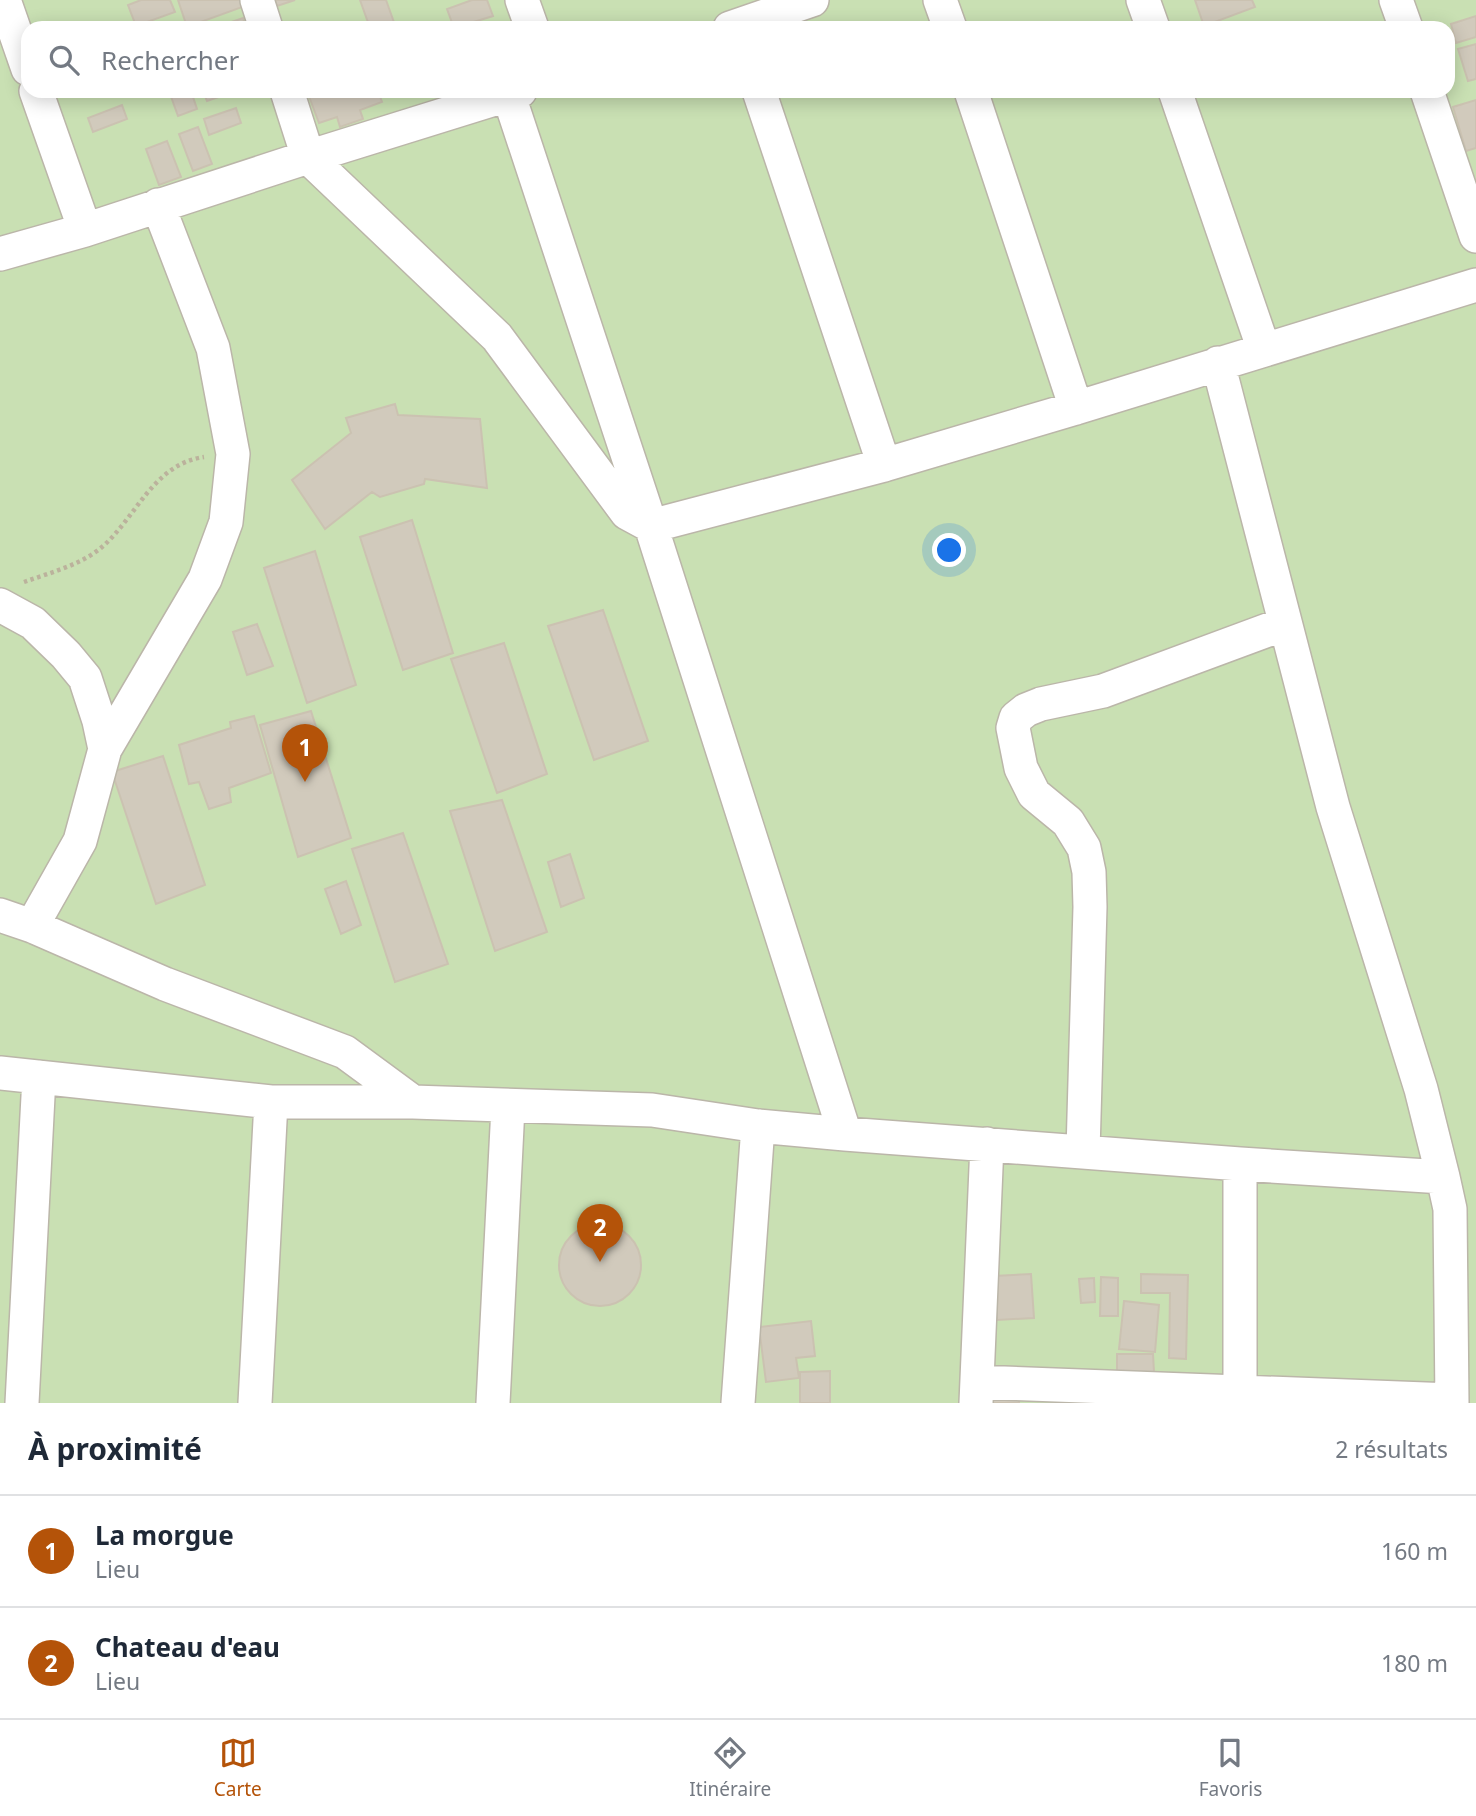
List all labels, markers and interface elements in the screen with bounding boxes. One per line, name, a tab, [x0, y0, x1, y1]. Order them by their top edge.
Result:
search box	[21, 21, 1455, 98]
icon: search	[45, 41, 83, 79]
text: Rechercher	[101, 42, 239, 78]
your location	[932, 533, 966, 567]
pin: 1	[282, 724, 328, 782]
pin: 2	[577, 1204, 623, 1262]
text: À proximité	[28, 1428, 202, 1469]
text: 2 résultats	[1335, 1433, 1448, 1465]
text: La morgue	[95, 1517, 234, 1553]
text: 1	[44, 1535, 58, 1567]
text: 160 m	[1381, 1535, 1448, 1567]
text: Lieu	[95, 1553, 140, 1585]
text: Chateau d'eau	[95, 1629, 280, 1665]
text: 2	[44, 1647, 58, 1679]
text: 180 m	[1381, 1647, 1448, 1679]
text: Lieu	[95, 1665, 140, 1697]
tab: Carte	[214, 1734, 262, 1802]
tab: Itinéraire	[689, 1734, 771, 1802]
tab: Favoris	[1199, 1734, 1262, 1802]

